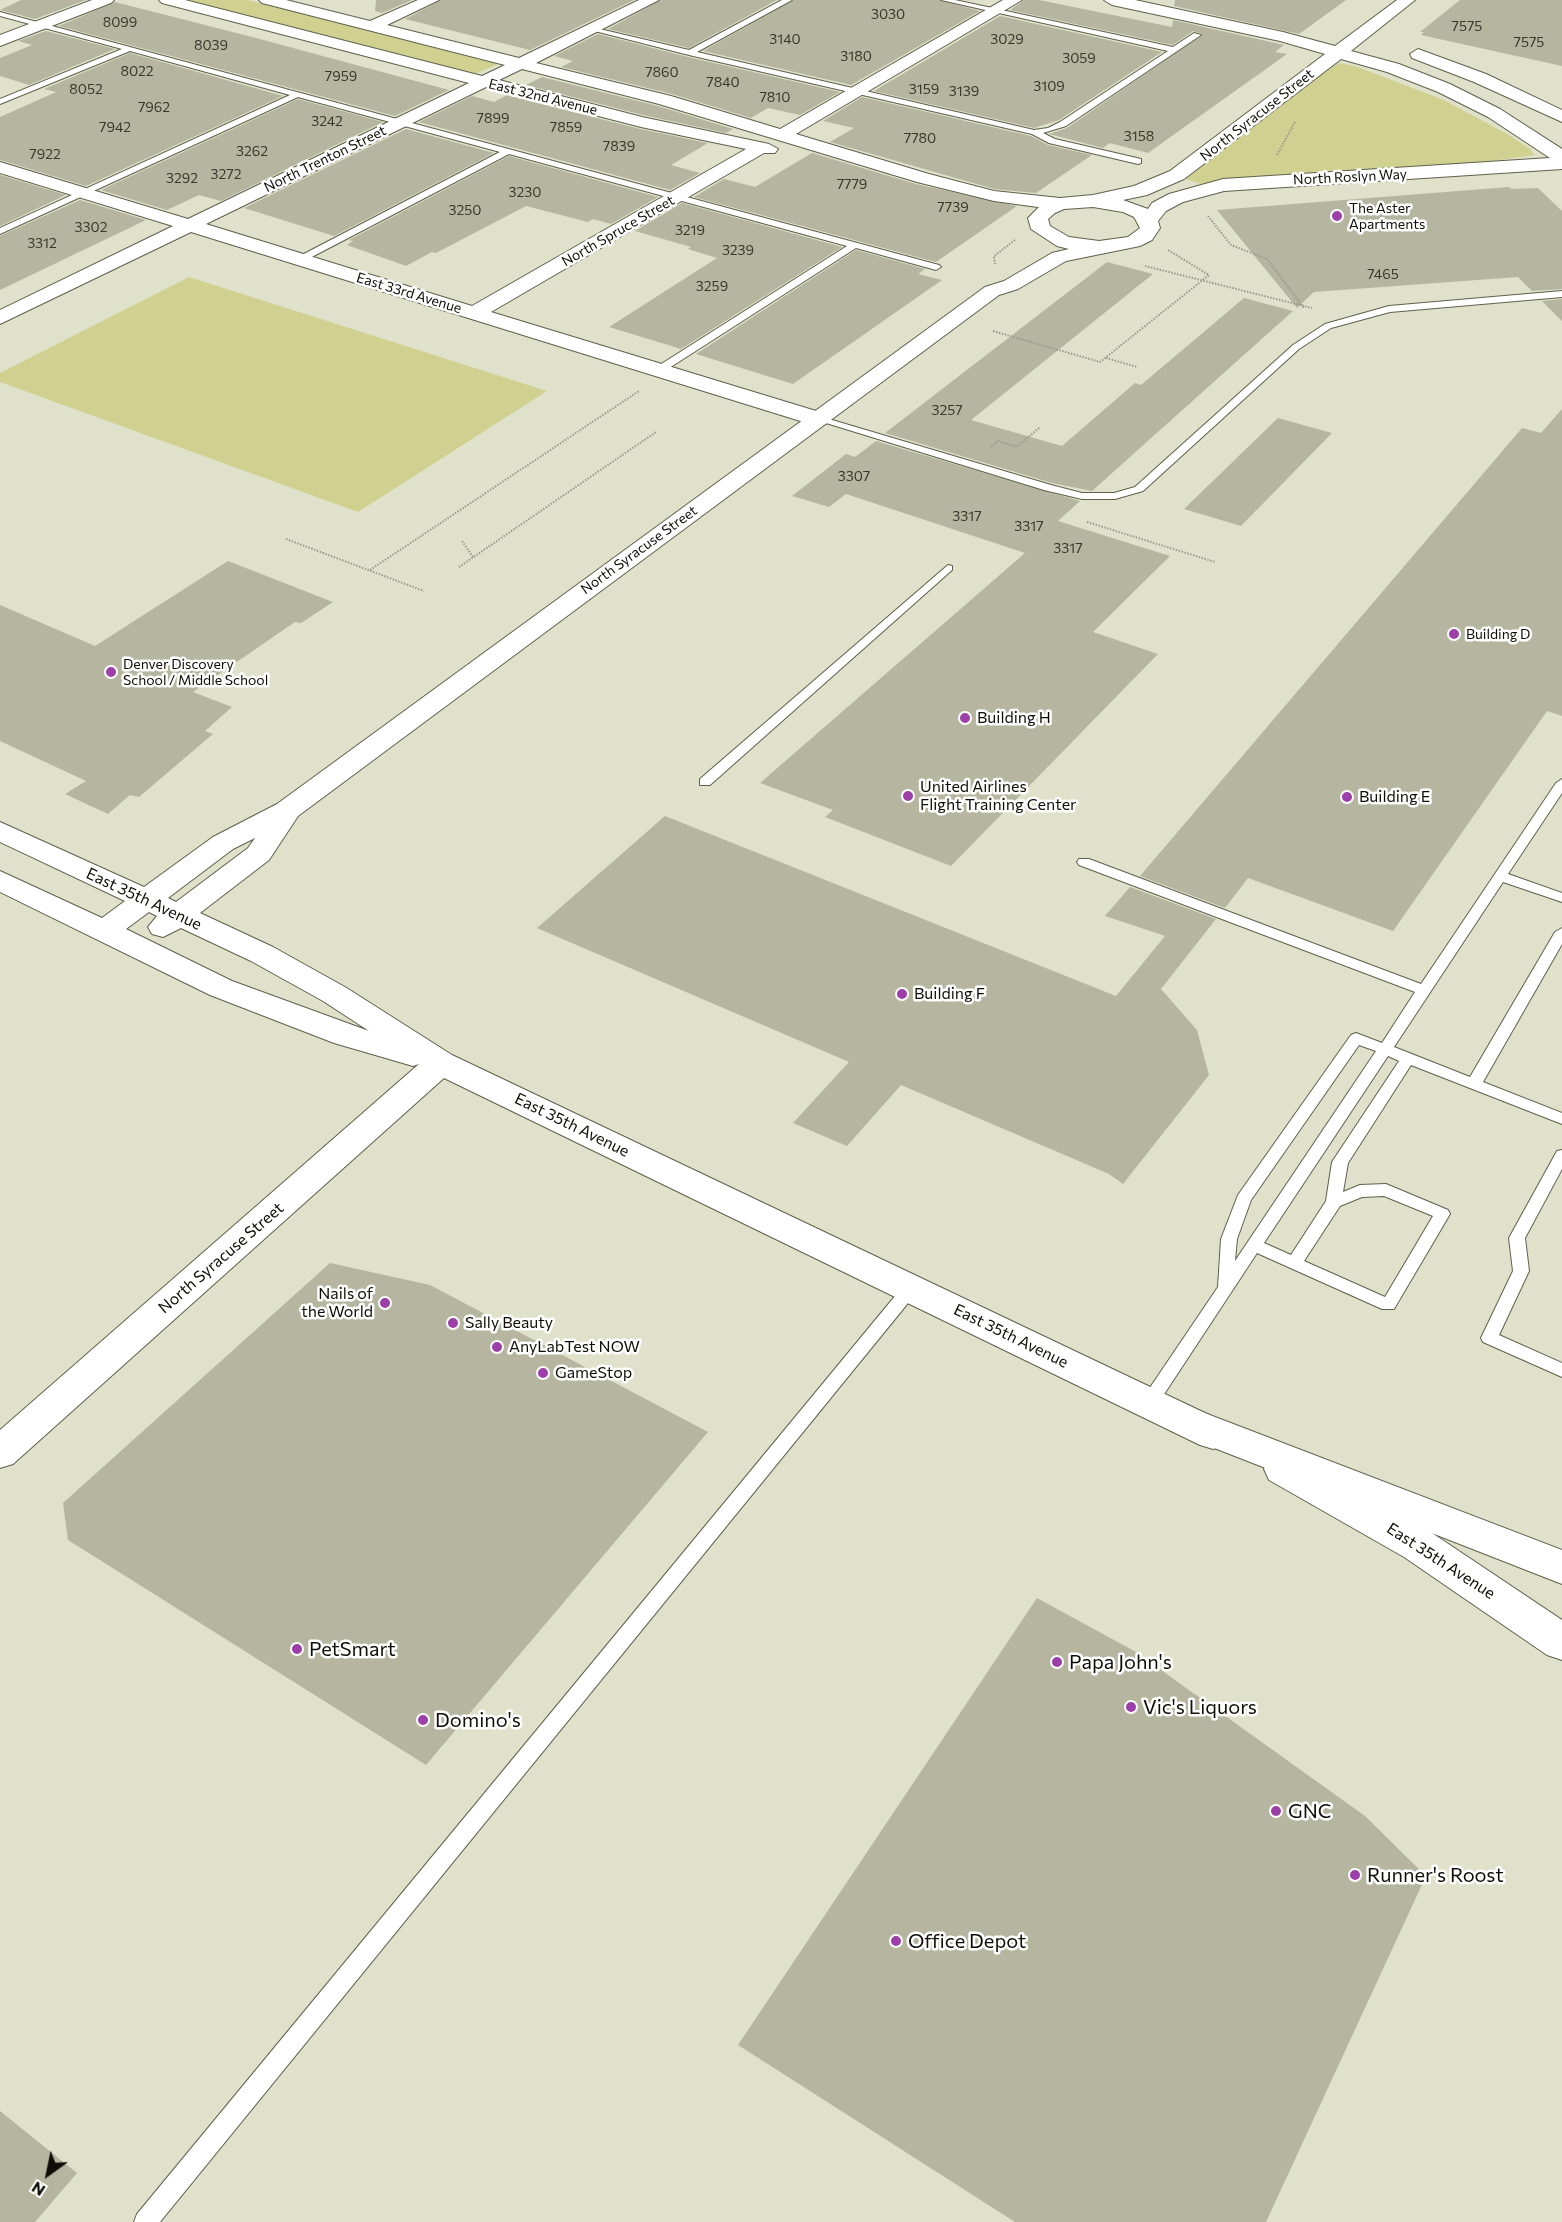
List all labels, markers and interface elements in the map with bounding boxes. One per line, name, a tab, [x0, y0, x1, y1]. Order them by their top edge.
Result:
house number: 3030	[871, 6, 905, 22]
house number: 8099	[103, 14, 137, 30]
house number: 7575	[1452, 18, 1482, 34]
house number: 3140	[769, 31, 801, 47]
house number: 3029	[990, 31, 1024, 47]
house number: 7575	[1514, 34, 1544, 50]
house number: 8039	[194, 37, 228, 53]
house number: 3180	[840, 48, 872, 64]
house number: 3059	[1062, 50, 1096, 66]
house number: 8022	[120, 63, 154, 79]
house number: 7860	[645, 64, 679, 80]
street label: North Syracuse Street	[1197, 65, 1317, 165]
house number: 7959	[325, 68, 357, 84]
house number: 7840	[706, 74, 740, 90]
street label: East 32nd Avenue	[487, 75, 599, 119]
house number: 3109	[1033, 78, 1065, 94]
house number: 8052	[69, 81, 103, 97]
house number: 3159	[909, 81, 939, 97]
house number: 3139	[949, 83, 979, 99]
house number: 7810	[760, 89, 790, 105]
house number: 7962	[138, 99, 170, 115]
house number: 7899	[477, 110, 509, 126]
house number: 3242	[311, 113, 343, 129]
house number: 7942	[99, 119, 131, 135]
house number: 7859	[550, 119, 582, 135]
street label: North Trenton Street	[261, 122, 389, 196]
house number: 3158	[1124, 128, 1154, 144]
house number: 7780	[904, 130, 936, 146]
house number: 7839	[603, 138, 635, 154]
house number: 3262	[236, 143, 268, 159]
house number: 7922	[29, 146, 61, 162]
house number: 3272	[211, 166, 241, 182]
street label: North Roslyn Way	[1293, 166, 1407, 188]
house number: 3292	[166, 170, 198, 186]
house number: 7779	[837, 176, 867, 192]
house number: 3230	[509, 184, 541, 200]
street label: North Spruce Street	[559, 192, 677, 270]
house number: 7739	[937, 199, 969, 215]
place label: The Aster Apartments	[1349, 200, 1425, 232]
house number: 3250	[449, 202, 481, 218]
marker: The Aster Apartments	[1330, 209, 1344, 223]
house number: 3302	[75, 219, 107, 235]
house number: 3219	[675, 222, 705, 238]
house number: 3312	[27, 235, 57, 251]
house number: 3239	[722, 242, 754, 258]
house number: 7465	[1367, 266, 1399, 282]
street label: East 33rd Avenue	[354, 269, 464, 317]
house number: 3259	[696, 278, 728, 294]
house number: 3257	[931, 402, 963, 418]
house number: 3307	[838, 468, 870, 484]
street label: North Syracuse Street	[578, 502, 700, 598]
house number: 3317	[952, 508, 982, 524]
house number: 3317	[1014, 518, 1044, 534]
house number: 3317	[1053, 540, 1083, 556]
place label: Building D	[1466, 626, 1530, 642]
marker: Building D	[1447, 627, 1461, 641]
place label: Denver Discovery School / Middle School	[123, 656, 268, 688]
marker: Denver Discovery School / Middle School	[104, 665, 118, 679]
place label: Building H	[977, 708, 1051, 728]
marker: Building H	[958, 711, 972, 725]
place label: United Airlines Flight Training Center	[920, 777, 1076, 815]
place label: Building E	[1359, 787, 1430, 807]
marker: United Airlines Flight Training Center	[901, 789, 915, 803]
marker: Building E	[1340, 790, 1354, 804]
street label: East 35th Avenue	[83, 864, 205, 934]
place label: Building F	[914, 984, 985, 1004]
marker: Building F	[895, 987, 909, 1001]
street label: East 35th Avenue	[512, 1089, 632, 1161]
street label: North Syracuse Street	[154, 1198, 288, 1318]
place label: Nails of the World	[301, 1284, 373, 1322]
marker: Nails of the World	[378, 1296, 392, 1310]
street label: East 35th Avenue	[951, 1300, 1071, 1372]
place label: Sally Beauty	[465, 1313, 553, 1333]
marker: Sally Beauty	[446, 1316, 460, 1330]
place label: AnyLabTest NOW	[509, 1337, 640, 1357]
marker: AnyLabTest NOW	[490, 1340, 504, 1354]
place label: GameStop	[555, 1363, 632, 1383]
marker: GameStop	[536, 1366, 550, 1380]
street label: East 35th Avenue	[1383, 1519, 1499, 1603]
place label: PetSmart	[309, 1637, 396, 1661]
marker: PetSmart	[290, 1642, 304, 1656]
place label: Papa John's	[1069, 1650, 1172, 1674]
marker: Papa John's	[1050, 1655, 1064, 1669]
place label: Vic's Liquors	[1143, 1695, 1257, 1719]
marker: Vic's Liquors	[1124, 1700, 1138, 1714]
place label: Domino's	[435, 1708, 521, 1732]
marker: Domino's	[416, 1713, 430, 1727]
place label: GNC	[1288, 1799, 1331, 1823]
marker: GNC	[1269, 1804, 1283, 1818]
place label: Runner's Roost	[1367, 1863, 1504, 1887]
marker: Runner's Roost	[1348, 1868, 1362, 1882]
place label: Office Depot	[908, 1929, 1026, 1953]
marker: Office Depot	[889, 1934, 903, 1948]
north arrow	[18, 2144, 78, 2204]
text: N	[28, 2178, 48, 2201]

